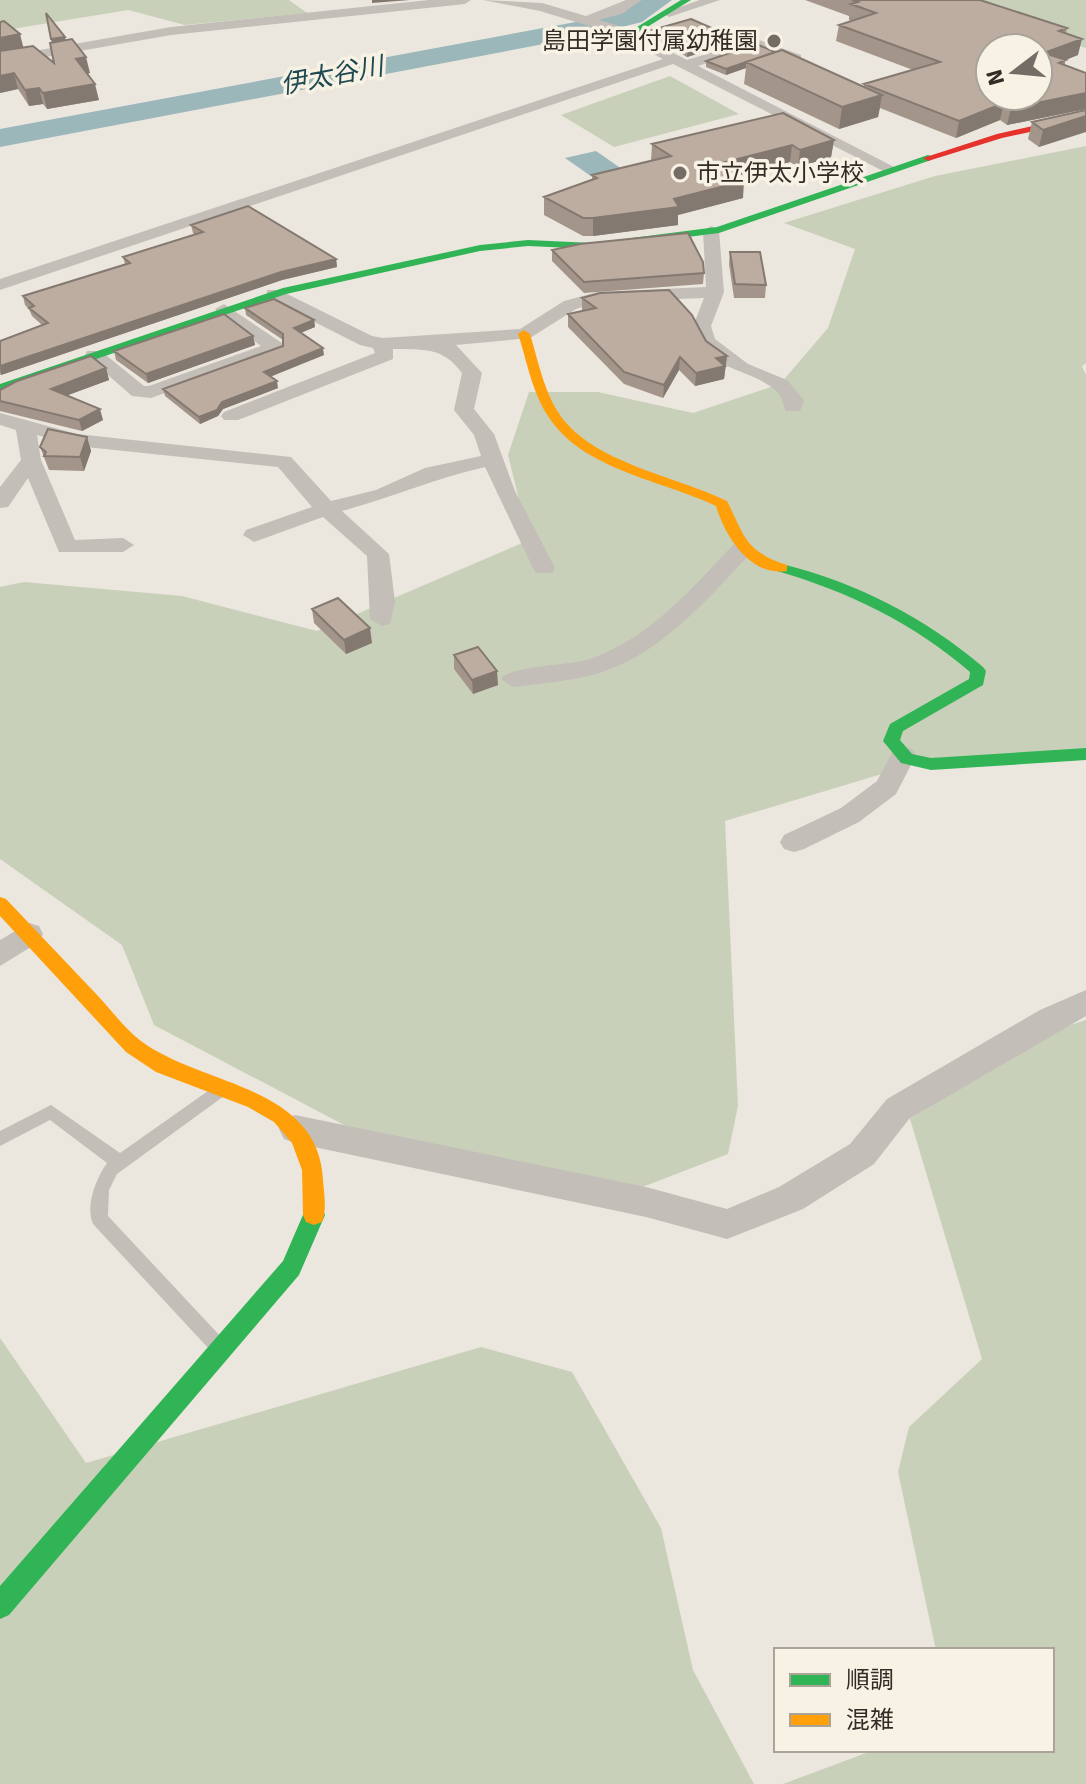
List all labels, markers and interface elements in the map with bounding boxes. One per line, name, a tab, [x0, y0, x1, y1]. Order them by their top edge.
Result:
place label: 島田学園付属幼稚園	[542, 26, 758, 56]
marker: 島田学園付属幼稚園	[765, 32, 783, 50]
north arrow	[974, 32, 1054, 112]
water label: 伊太谷川	[278, 50, 389, 102]
text: N	[980, 66, 1010, 88]
place label: 市立伊太小学校	[696, 158, 864, 188]
marker: 市立伊太小学校	[671, 164, 689, 182]
legend	[774, 1648, 1054, 1752]
text: 順調	[846, 1665, 894, 1695]
text: 混雑	[846, 1705, 894, 1735]

